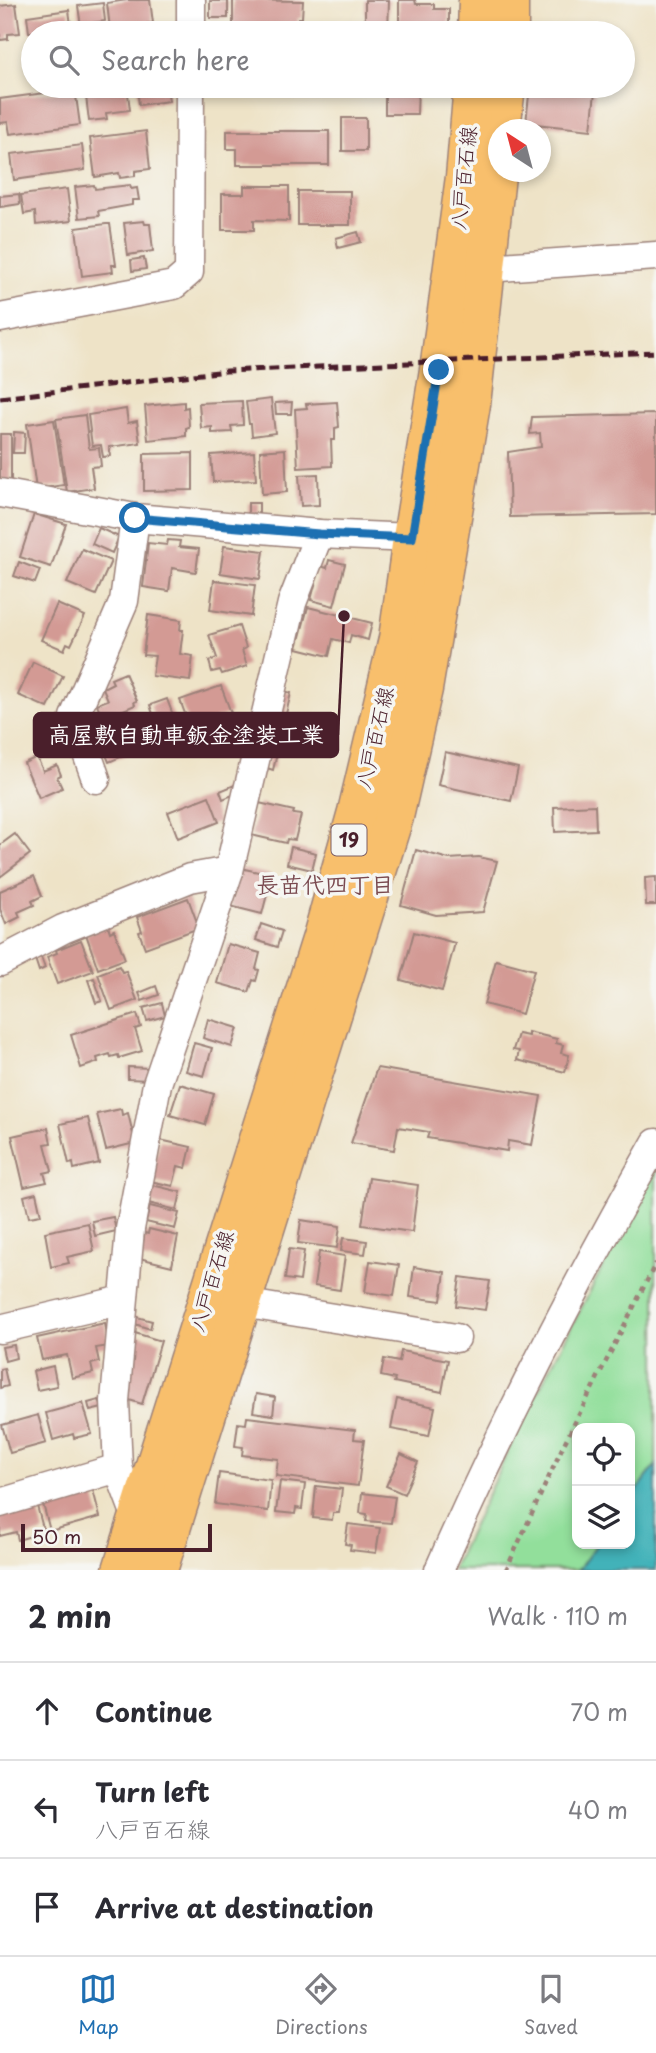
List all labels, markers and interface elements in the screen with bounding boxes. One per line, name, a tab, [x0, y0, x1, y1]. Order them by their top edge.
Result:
search box	[21, 21, 635, 98]
text: Search here	[101, 40, 250, 79]
icon: search	[45, 41, 83, 79]
north arrow	[488, 119, 551, 182]
street label: 八戸百石線	[441, 124, 483, 232]
route end	[423, 354, 454, 385]
route start	[119, 502, 150, 533]
street label: 八戸百石線	[346, 683, 400, 792]
callout: 高屋敷自動車鈑金塗装工業	[34, 713, 338, 757]
text: 高屋敷自動車鈑金塗装工業	[48, 716, 324, 751]
road number: 19	[332, 824, 366, 856]
district label: 長苗代四丁目	[256, 866, 394, 901]
street label: 八戸百石線	[179, 1226, 241, 1335]
map controls	[572, 1423, 635, 1549]
button: locate	[572, 1423, 635, 1486]
button: layers	[572, 1486, 635, 1549]
scale bar	[21, 1521, 212, 1553]
text: 50 m	[32, 1522, 81, 1550]
text: 2 min	[28, 1593, 112, 1638]
text: Walk · 110 m	[487, 1598, 628, 1633]
icon: ahead	[28, 1692, 66, 1730]
text: Continue	[95, 1692, 212, 1731]
text: 70 m	[570, 1694, 628, 1729]
text: Turn left	[95, 1772, 210, 1811]
icon: left	[28, 1790, 66, 1828]
text: 40 m	[568, 1792, 628, 1827]
text: 八戸百石線	[95, 1811, 210, 1846]
icon: arrive	[28, 1888, 66, 1926]
text: Arrive at destination	[95, 1888, 374, 1927]
tab: Map	[78, 1970, 119, 2040]
tab: Directions	[275, 1970, 368, 2040]
tab: Saved	[524, 1970, 578, 2040]

